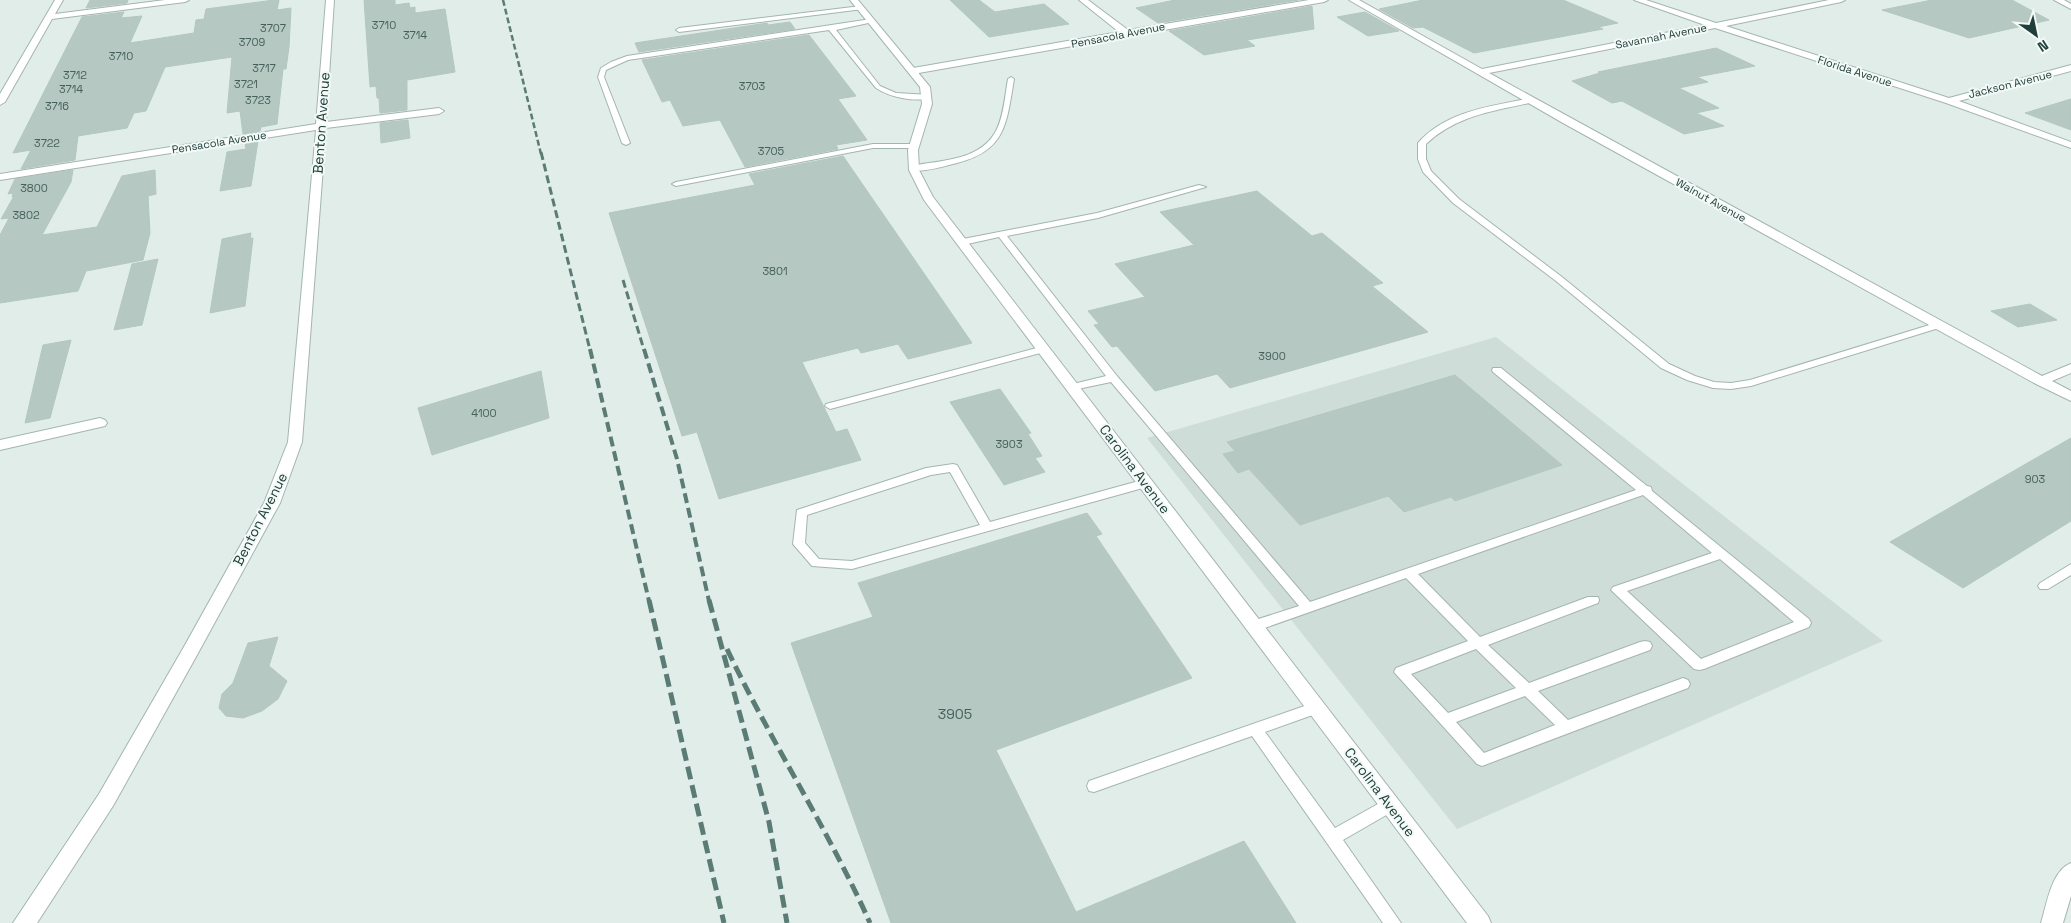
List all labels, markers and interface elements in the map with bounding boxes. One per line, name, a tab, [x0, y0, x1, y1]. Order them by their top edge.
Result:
north arrow	[2011, 10, 2061, 60]
house number: 3710	[372, 18, 396, 32]
street label: Pensacola Avenue	[1070, 19, 1166, 51]
street label: Savannah Avenue	[1614, 20, 1708, 52]
house number: 3707	[260, 21, 286, 35]
house number: 3714	[403, 28, 427, 42]
house number: 3709	[239, 35, 266, 49]
text: N	[2034, 36, 2052, 56]
house number: 3710	[109, 49, 133, 63]
street label: Florida Avenue	[1816, 52, 1894, 90]
house number: 3717	[252, 61, 276, 75]
street label: Jackson Avenue	[1967, 67, 2053, 101]
house number: 3712	[63, 68, 87, 82]
street label: Benton Avenue	[308, 71, 334, 175]
house number: 3721	[234, 77, 258, 91]
house number: 3703	[739, 79, 766, 93]
house number: 3714	[59, 82, 83, 96]
house number: 3723	[245, 93, 271, 107]
house number: 3716	[45, 99, 69, 113]
street label: Pensacola Avenue	[171, 128, 267, 156]
house number: 3722	[34, 136, 60, 150]
house number: 3705	[758, 144, 785, 158]
street label: Walnut Avenue	[1673, 175, 1749, 225]
house number: 3800	[20, 181, 48, 195]
house number: 3802	[12, 208, 40, 222]
house number: 3801	[762, 264, 788, 278]
house number: 3900	[1258, 349, 1286, 363]
house number: 4100	[471, 406, 497, 420]
street label: Carolina Avenue	[1096, 421, 1174, 517]
house number: 3903	[995, 437, 1023, 451]
street label: Benton Avenue	[229, 469, 291, 569]
house number: 903	[2025, 472, 2046, 486]
house number: 3905	[938, 705, 972, 723]
street label: Carolina Avenue	[1341, 744, 1419, 840]

